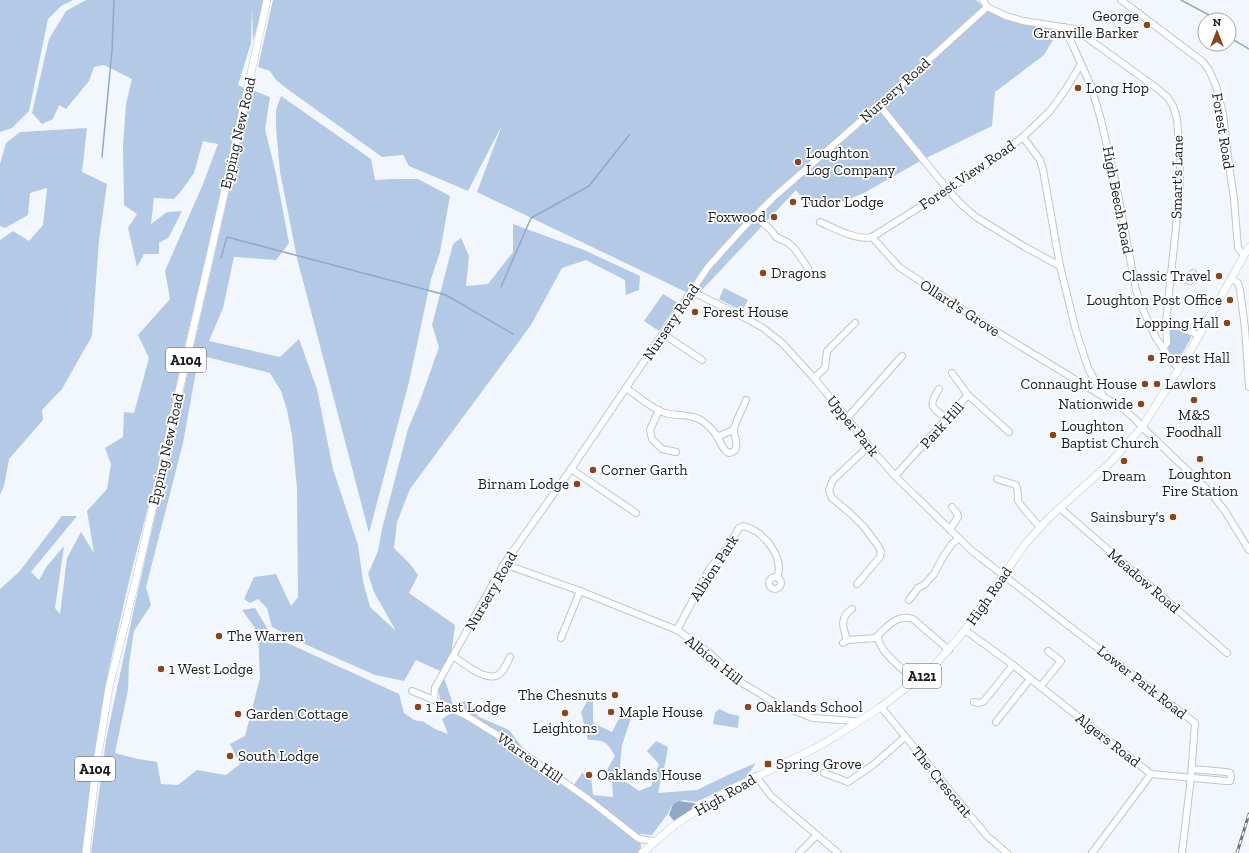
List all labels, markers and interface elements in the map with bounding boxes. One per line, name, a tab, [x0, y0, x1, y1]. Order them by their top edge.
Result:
place label: George Granville Barker	[1033, 7, 1139, 42]
north arrow	[1197, 12, 1237, 52]
text: N	[1213, 16, 1222, 29]
marker: George Granville Barker	[1142, 20, 1152, 30]
street label: Nursery Road	[856, 53, 934, 126]
street label: Epping New Road	[216, 75, 260, 191]
place label: Long Hop	[1086, 79, 1149, 97]
marker: Long Hop	[1073, 83, 1083, 93]
street label: Forest Road	[1208, 92, 1238, 171]
street label: Smart's Lane	[1167, 135, 1187, 219]
street label: Forest View Road	[916, 136, 1019, 214]
place label: Loughton Log Company	[806, 144, 896, 179]
street label: High Beech Road	[1099, 145, 1137, 256]
marker: Loughton Log Company	[793, 157, 803, 167]
place label: Tudor Lodge	[801, 193, 884, 211]
marker: Tudor Lodge	[788, 197, 798, 207]
place label: Foxwood	[708, 208, 767, 226]
marker: Foxwood	[769, 212, 779, 222]
place label: Dragons	[771, 264, 826, 282]
place label: Classic Travel	[1122, 267, 1211, 285]
marker: Dragons	[758, 268, 768, 278]
marker: Classic Travel	[1214, 271, 1224, 281]
street label: Ollard's Grove	[917, 275, 1003, 341]
street label: Nursery Road	[639, 280, 704, 364]
place label: Loughton Post Office	[1086, 291, 1222, 309]
marker: Loughton Post Office	[1225, 295, 1235, 305]
place label: Forest House	[703, 303, 788, 321]
marker: Forest House	[690, 307, 700, 317]
place label: Lopping Hall	[1136, 314, 1219, 332]
marker: Lopping Hall	[1222, 318, 1232, 328]
road number: A104	[166, 348, 206, 372]
place label: Forest Hall	[1159, 349, 1230, 367]
marker: Forest Hall	[1146, 353, 1156, 363]
place label: Connaught House	[1020, 375, 1137, 393]
place label: Lawlors	[1165, 375, 1216, 393]
marker: Connaught House	[1140, 379, 1150, 389]
marker: Lawlors	[1152, 379, 1162, 389]
street label: Epping New Road	[144, 391, 188, 507]
street label: Upper Park	[823, 392, 883, 460]
place label: Nationwide	[1058, 395, 1133, 413]
marker: M&S Foodhall	[1189, 395, 1199, 405]
street label: Park Hill	[916, 398, 968, 452]
marker: Nationwide	[1136, 399, 1146, 409]
place label: M&S Foodhall	[1166, 406, 1222, 441]
place label: Loughton Baptist Church	[1061, 417, 1160, 452]
marker: Loughton Baptist Church	[1048, 430, 1058, 440]
marker: Loughton Fire Station	[1195, 454, 1205, 464]
marker: Dream	[1119, 456, 1129, 466]
place label: Corner Garth	[601, 461, 688, 479]
marker: Corner Garth	[588, 465, 598, 475]
place label: Loughton Fire Station	[1162, 465, 1238, 500]
place label: Dream	[1102, 467, 1146, 485]
place label: Birnam Lodge	[478, 475, 569, 493]
marker: Birnam Lodge	[572, 479, 582, 489]
place label: Sainsbury's	[1091, 508, 1165, 526]
marker: Sainsbury's	[1168, 512, 1178, 522]
street label: Albion Park	[686, 531, 742, 605]
street label: Meadow Road	[1104, 545, 1184, 618]
street label: Nursery Road	[461, 548, 521, 634]
street label: High Road	[962, 563, 1016, 629]
place label: The Warren	[227, 627, 304, 645]
marker: The Warren	[214, 631, 224, 641]
street label: Albion Hill	[681, 631, 747, 689]
street label: Lower Park Road	[1094, 641, 1191, 723]
place label: 1 West Lodge	[169, 660, 253, 678]
marker: 1 West Lodge	[156, 664, 166, 674]
road number: A121	[903, 664, 941, 688]
place label: The Chesnuts	[518, 686, 607, 704]
marker: The Chesnuts	[610, 690, 620, 700]
place label: 1 East Lodge	[426, 698, 506, 716]
place label: Oaklands School	[756, 698, 863, 716]
marker: 1 East Lodge	[413, 702, 423, 712]
marker: Oaklands School	[743, 702, 753, 712]
place label: Maple House	[619, 703, 703, 721]
place label: Garden Cottage	[246, 705, 348, 723]
marker: Maple House	[606, 707, 616, 717]
marker: Leightons	[560, 708, 570, 718]
marker: Garden Cottage	[233, 709, 243, 719]
street label: Algers Road	[1072, 709, 1145, 771]
place label: Leightons	[533, 719, 597, 737]
street label: Warren Hill	[494, 729, 566, 787]
street label: The Crescent	[908, 743, 976, 821]
place label: South Lodge	[238, 747, 319, 765]
marker: South Lodge	[225, 751, 235, 761]
place label: Spring Grove	[776, 755, 862, 773]
road number: A104	[75, 757, 115, 781]
marker: Spring Grove	[763, 759, 773, 769]
place label: Oaklands House	[597, 766, 702, 784]
marker: Oaklands House	[584, 770, 594, 780]
street label: High Road	[691, 770, 759, 820]

